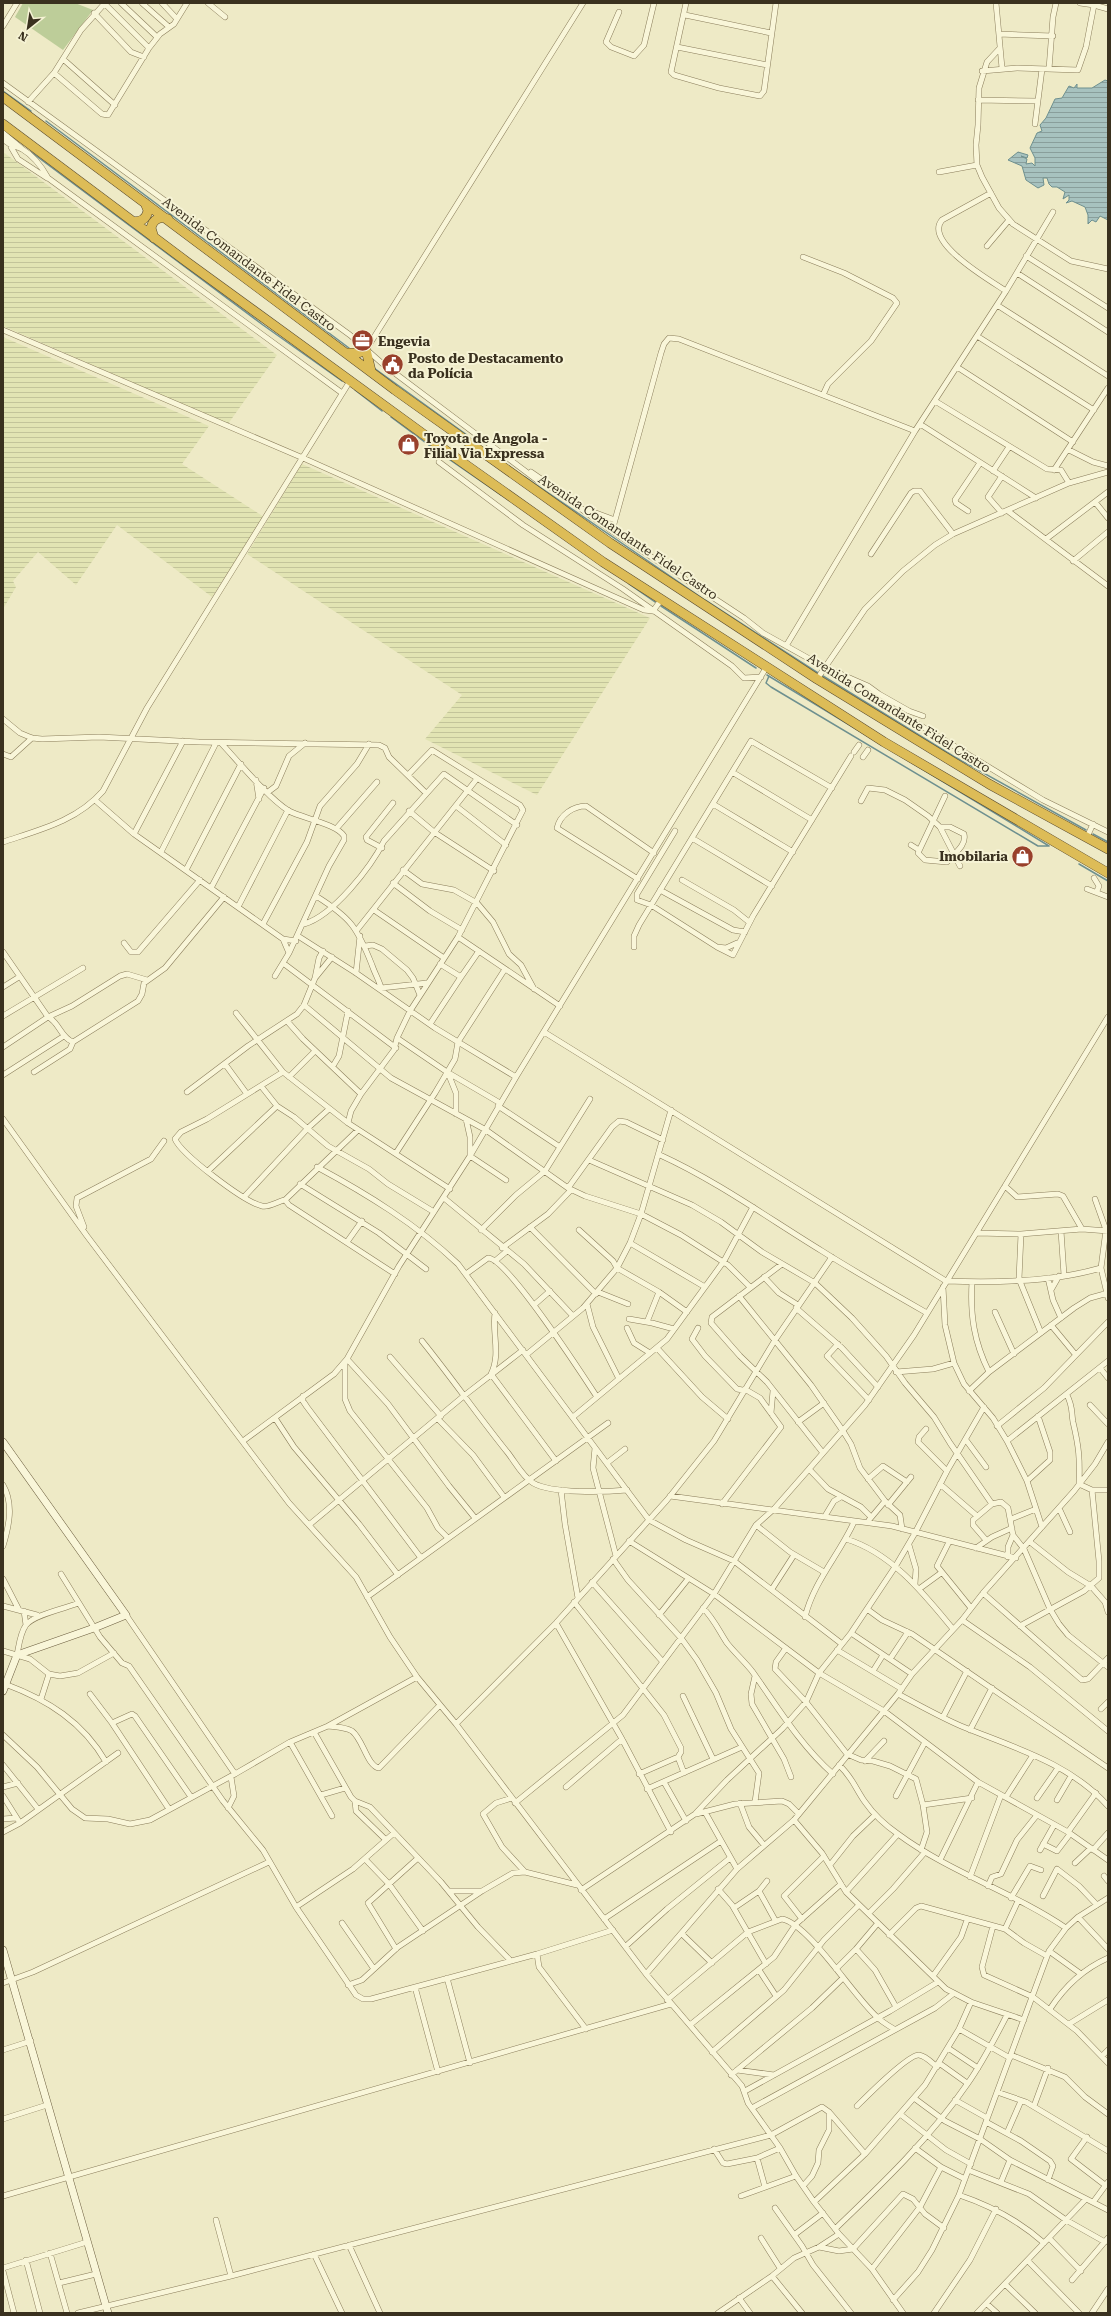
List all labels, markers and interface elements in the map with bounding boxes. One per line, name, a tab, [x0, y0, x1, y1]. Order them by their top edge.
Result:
north arrow	[8, 8, 48, 48]
text: N	[16, 28, 30, 44]
street label: Avenida Comandante Fidel Castro	[159, 194, 339, 334]
office icon: Engevia	[349, 328, 375, 354]
place label: Engevia	[378, 334, 430, 349]
place label: Posto de Destacamento da Polícia	[408, 351, 563, 381]
public building icon: Posto de Destacamento da Polícia	[380, 352, 406, 378]
place label: Toyota de Angola - Filial Via Expressa	[424, 431, 548, 461]
shop icon: Toyota de Angola - Filial Via Expressa	[395, 432, 421, 458]
street label: Avenida Comandante Fidel Castro	[535, 471, 721, 603]
street label: Avenida Comandante Fidel Castro	[805, 650, 993, 776]
shop icon: Imobilaria	[1010, 843, 1036, 869]
place label: Imobilaria	[939, 849, 1008, 864]

